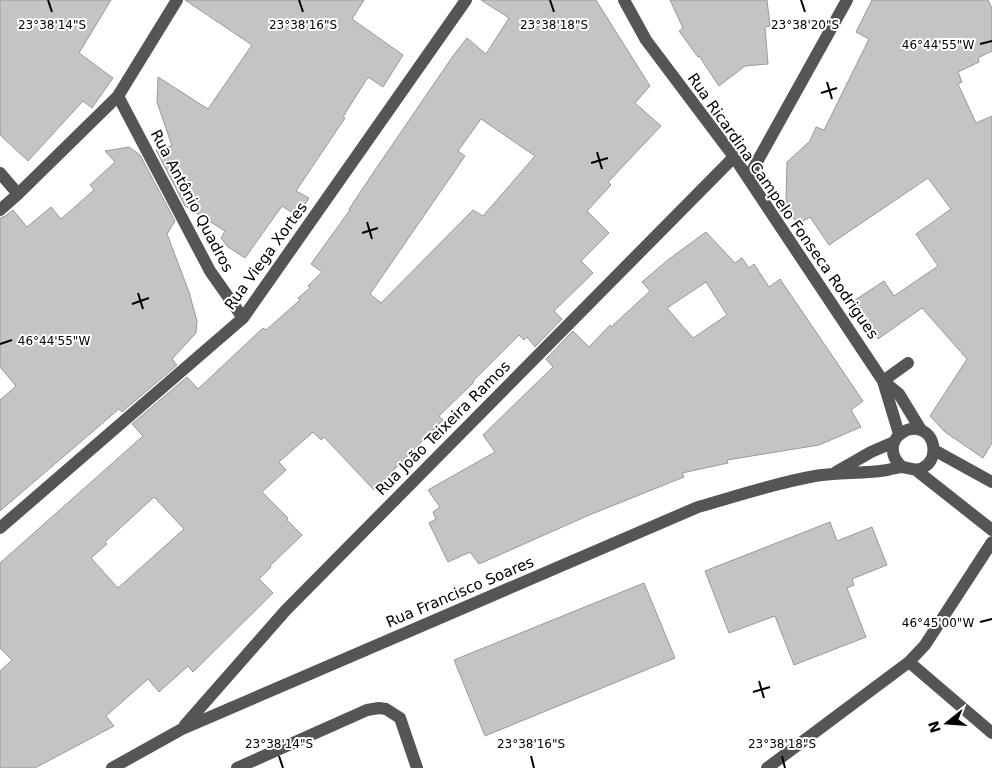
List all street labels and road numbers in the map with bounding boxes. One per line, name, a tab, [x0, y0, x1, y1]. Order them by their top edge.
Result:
street label: Rua Ricardina Campelo Fonseca Rodrigues	[684, 70, 882, 343]
street label: Rua Antônio Quadros	[147, 127, 237, 275]
street label: Rua Viega Xortes	[221, 199, 311, 313]
street label: Rua João Teixeira Ramos	[372, 357, 514, 499]
street label: Rua Francisco Soares	[383, 553, 537, 631]

